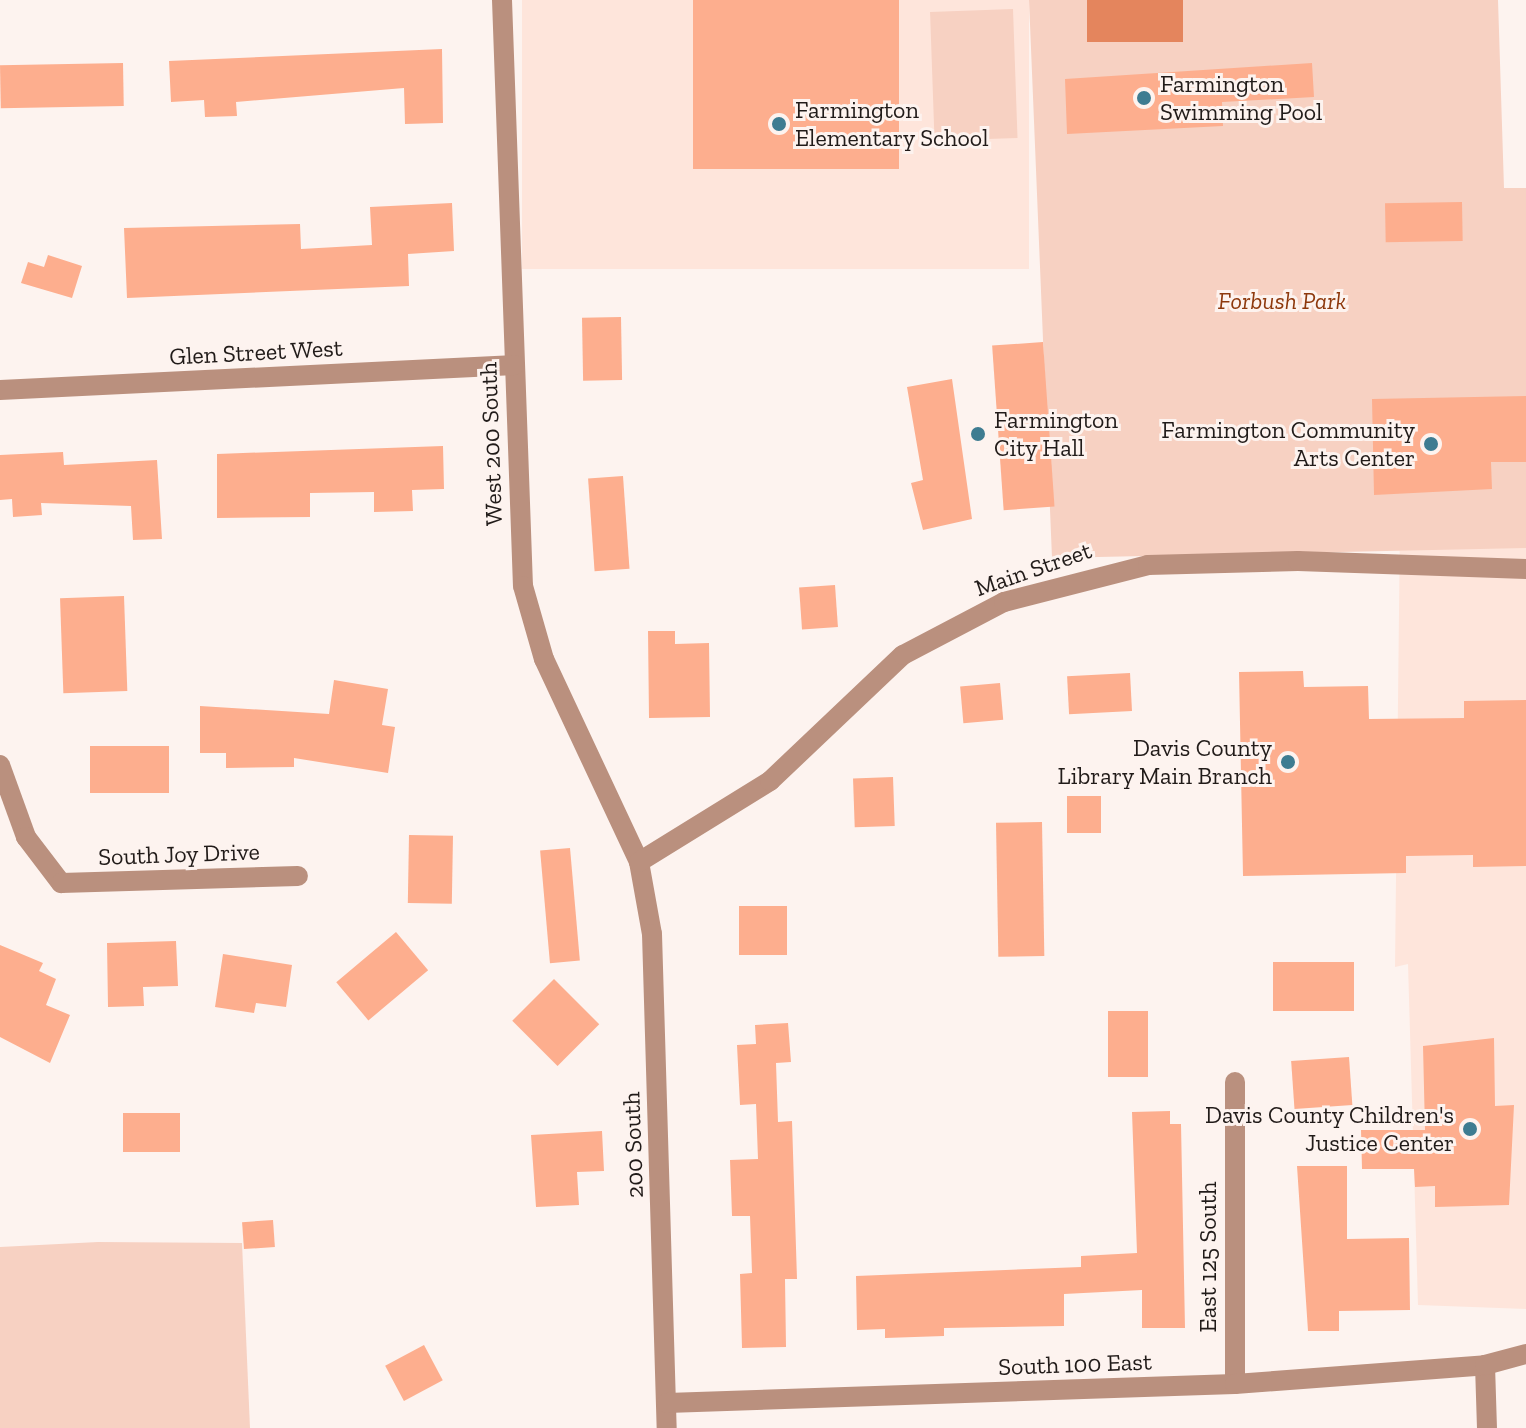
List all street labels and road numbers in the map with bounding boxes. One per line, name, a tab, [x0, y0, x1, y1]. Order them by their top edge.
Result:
street label: Glen Street West	[168, 333, 344, 371]
street label: West 200 South	[474, 362, 508, 526]
street label: Main Street	[971, 536, 1095, 602]
street label: South Joy Drive	[97, 837, 261, 871]
street label: 200 South	[617, 1091, 649, 1199]
street label: East 125 South	[1194, 1182, 1222, 1332]
street label: South 100 East	[998, 1347, 1152, 1381]

